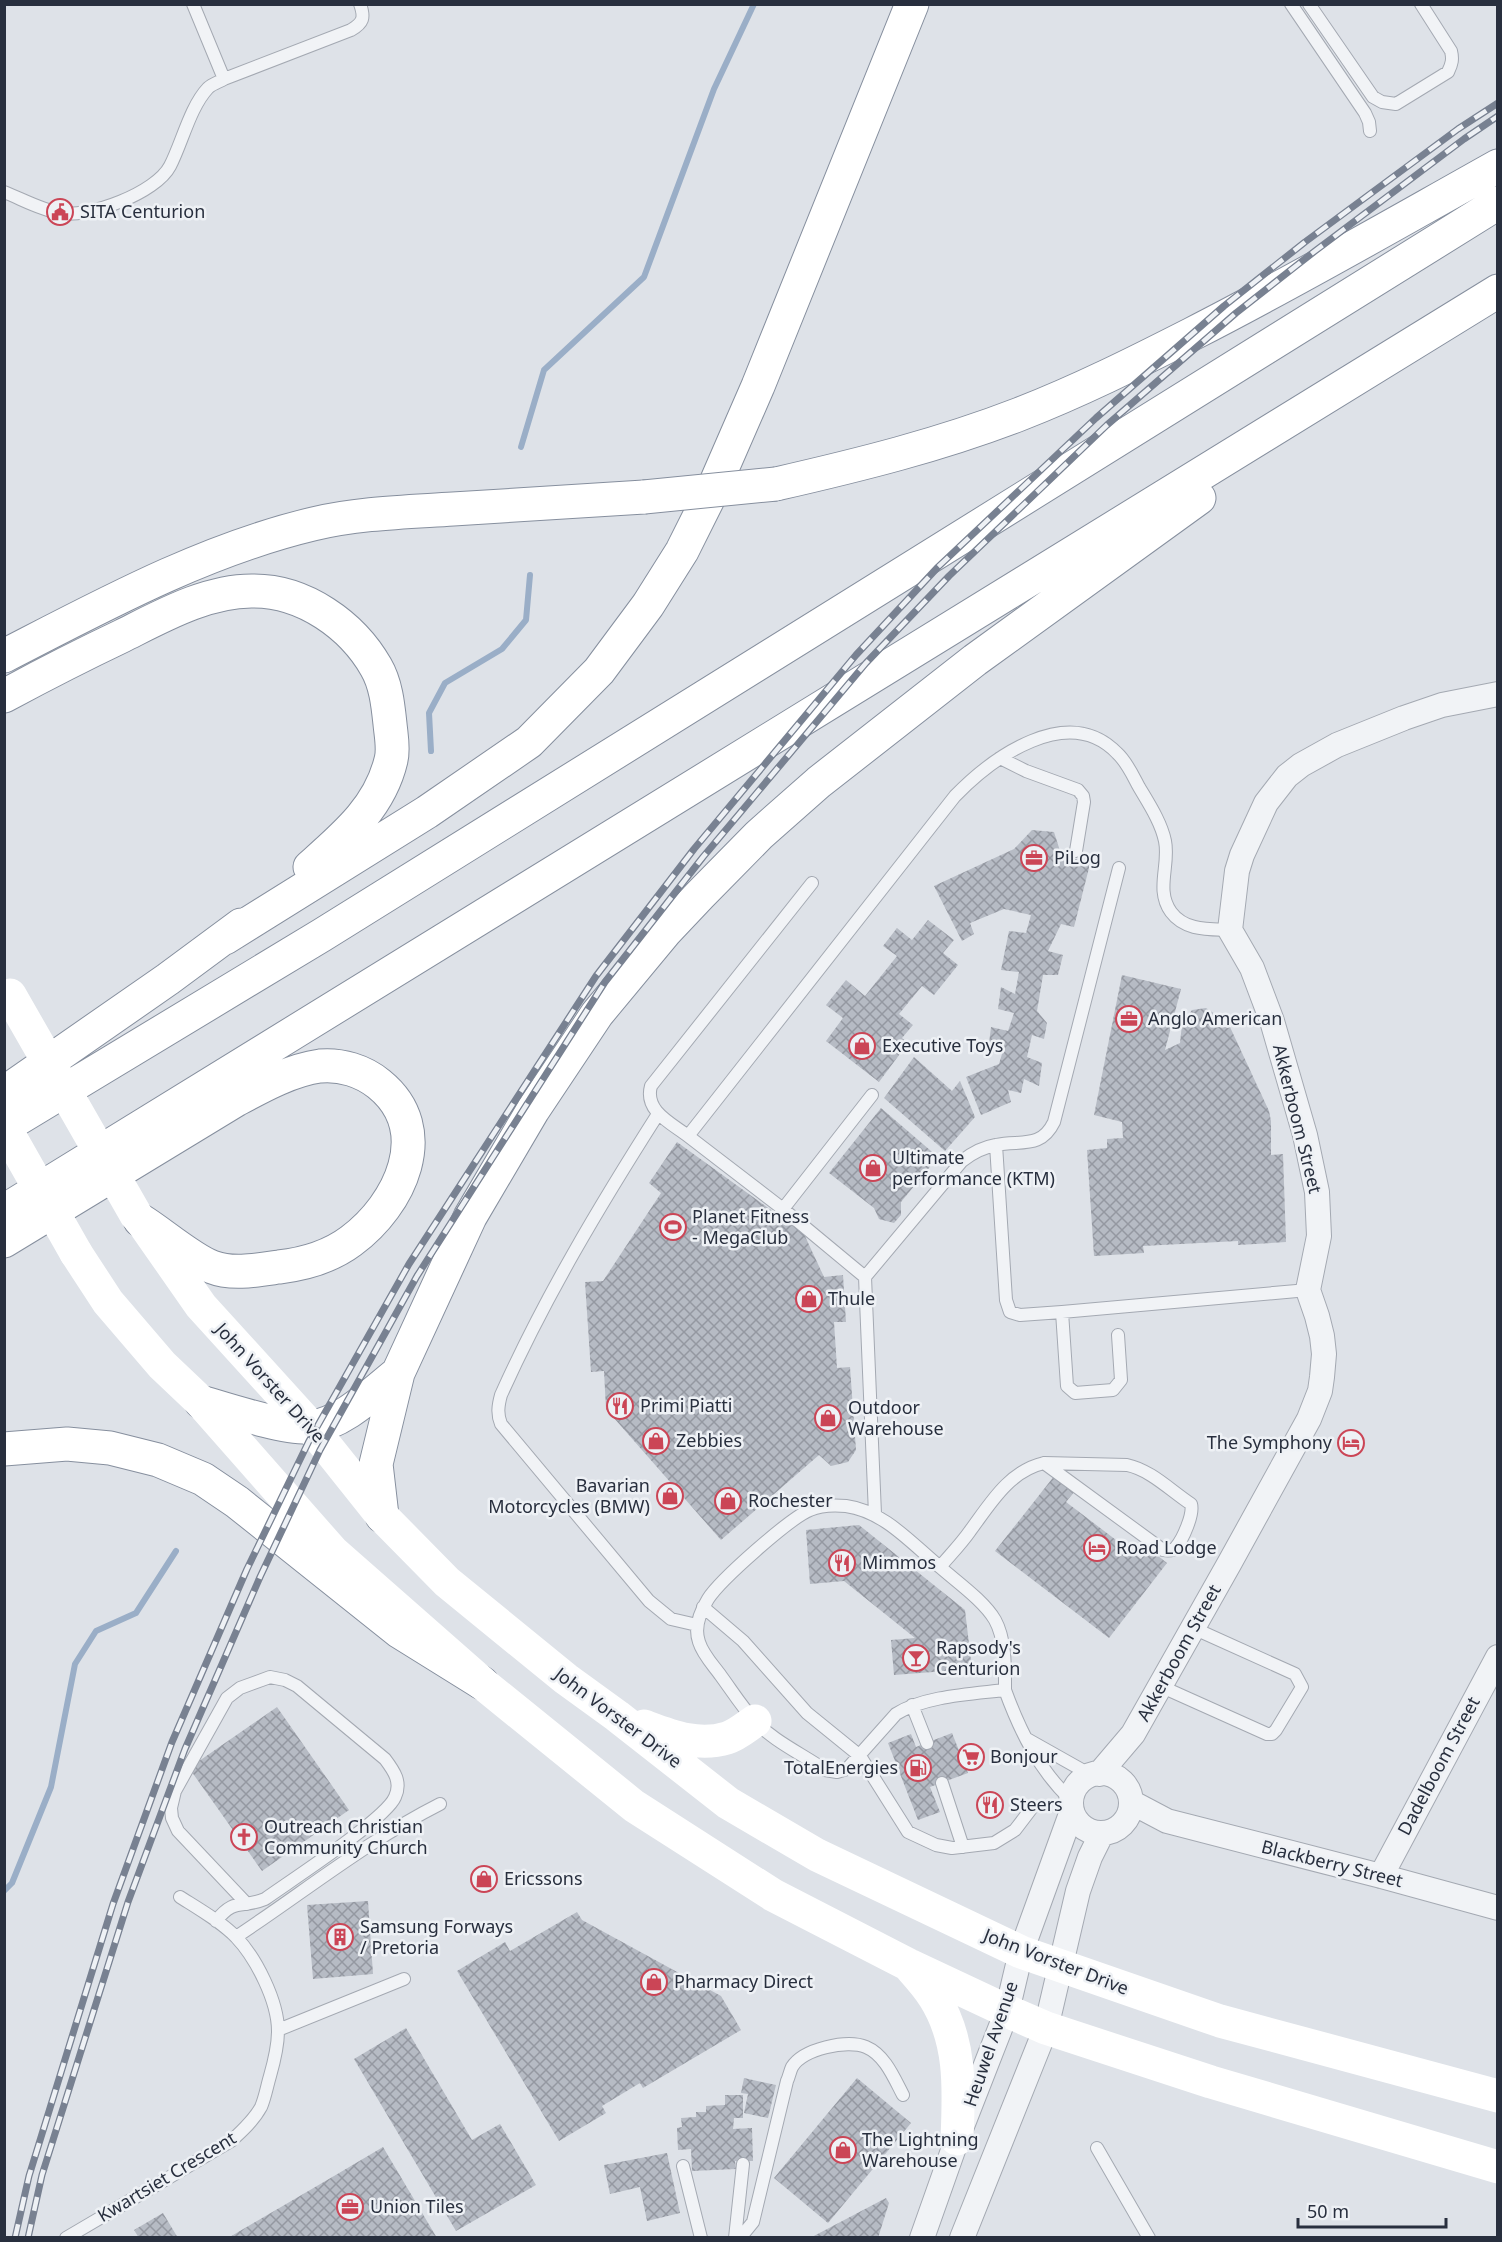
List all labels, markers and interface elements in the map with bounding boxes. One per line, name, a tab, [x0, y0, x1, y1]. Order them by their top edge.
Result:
public building icon: SITA Centurion	[45, 197, 75, 227]
place label: SITA Centurion	[80, 199, 205, 223]
office icon: PiLog	[1019, 843, 1049, 873]
place label: PiLog	[1054, 845, 1101, 869]
office icon: Anglo American	[1114, 1004, 1144, 1034]
place label: Anglo American	[1148, 1006, 1282, 1030]
shop icon: Executive Toys	[847, 1031, 877, 1061]
place label: Executive Toys	[882, 1033, 1003, 1057]
street label: Akkerboom Street	[1268, 1042, 1328, 1196]
place label: Ultimate performance (KTM)	[892, 1145, 1055, 1190]
shop icon: Ultimate performance (KTM)	[858, 1153, 888, 1183]
place label: Planet Fitness - MegaClub	[692, 1204, 809, 1249]
sports icon: Planet Fitness - MegaClub	[658, 1212, 688, 1242]
shop icon: Thule	[794, 1284, 824, 1314]
place label: Thule	[828, 1286, 875, 1310]
street label: John Vorster Drive	[209, 1316, 331, 1447]
restaurant icon: Primi Piatti	[605, 1391, 635, 1421]
place label: Primi Piatti	[640, 1393, 732, 1417]
place label: Outdoor Warehouse	[848, 1395, 944, 1440]
shop icon: Outdoor Warehouse	[813, 1403, 843, 1433]
shop icon: Zebbies	[641, 1426, 671, 1456]
place label: Zebbies	[676, 1428, 742, 1452]
hotel icon: The Symphony	[1336, 1428, 1366, 1458]
place label: The Symphony	[1207, 1430, 1333, 1454]
place label: Bavarian Motorcycles (BMW)	[488, 1473, 650, 1518]
shop icon: Bavarian Motorcycles (BMW)	[655, 1481, 685, 1511]
shop icon: Rochester	[713, 1486, 743, 1516]
place label: Rochester	[748, 1488, 833, 1512]
hotel icon: Road Lodge	[1082, 1533, 1112, 1563]
place label: Road Lodge	[1116, 1535, 1217, 1559]
restaurant icon: Mimmos	[827, 1548, 857, 1578]
place label: Mimmos	[862, 1550, 936, 1574]
street label: Akkerboom Street	[1131, 1579, 1226, 1725]
place label: Rapsody's Centurion	[936, 1635, 1021, 1680]
bar icon: Rapsody's Centurion	[901, 1643, 931, 1673]
street label: John Vorster Drive	[549, 1660, 687, 1773]
street label: Dadelboom Street	[1391, 1692, 1485, 1839]
supermarket icon: Bonjour	[956, 1742, 986, 1772]
place label: Bonjour	[990, 1744, 1058, 1768]
fuel station icon: TotalEnergies	[903, 1753, 933, 1783]
place label: TotalEnergies	[784, 1755, 898, 1779]
restaurant icon: Steers	[975, 1790, 1005, 1820]
place label: Steers	[1010, 1792, 1063, 1816]
place label: Outreach Christian Community Church	[264, 1814, 428, 1859]
church icon: Outreach Christian Community Church	[229, 1822, 259, 1852]
street label: Blackberry Street	[1259, 1834, 1406, 1892]
shop icon: Ericssons	[469, 1864, 499, 1894]
place label: Ericssons	[504, 1866, 583, 1890]
place label: Samsung Forways / Pretoria	[360, 1914, 513, 1959]
building icon: Samsung Forways / Pretoria	[325, 1922, 355, 1952]
street label: John Vorster Drive	[979, 1922, 1132, 2000]
shop icon: Pharmacy Direct	[639, 1967, 669, 1997]
place label: Pharmacy Direct	[674, 1969, 814, 1993]
street label: Heuwel Avenue	[957, 1978, 1023, 2110]
street label: Kwartsiet Crescent	[93, 2125, 241, 2227]
place label: The Lightning Warehouse	[862, 2127, 979, 2172]
shop icon: The Lightning Warehouse	[828, 2135, 858, 2165]
scale bar	[1298, 2191, 1446, 2229]
office icon: Union Tiles	[335, 2192, 365, 2222]
place label: Union Tiles	[370, 2194, 464, 2218]
text: 50 m	[1307, 2199, 1349, 2223]

